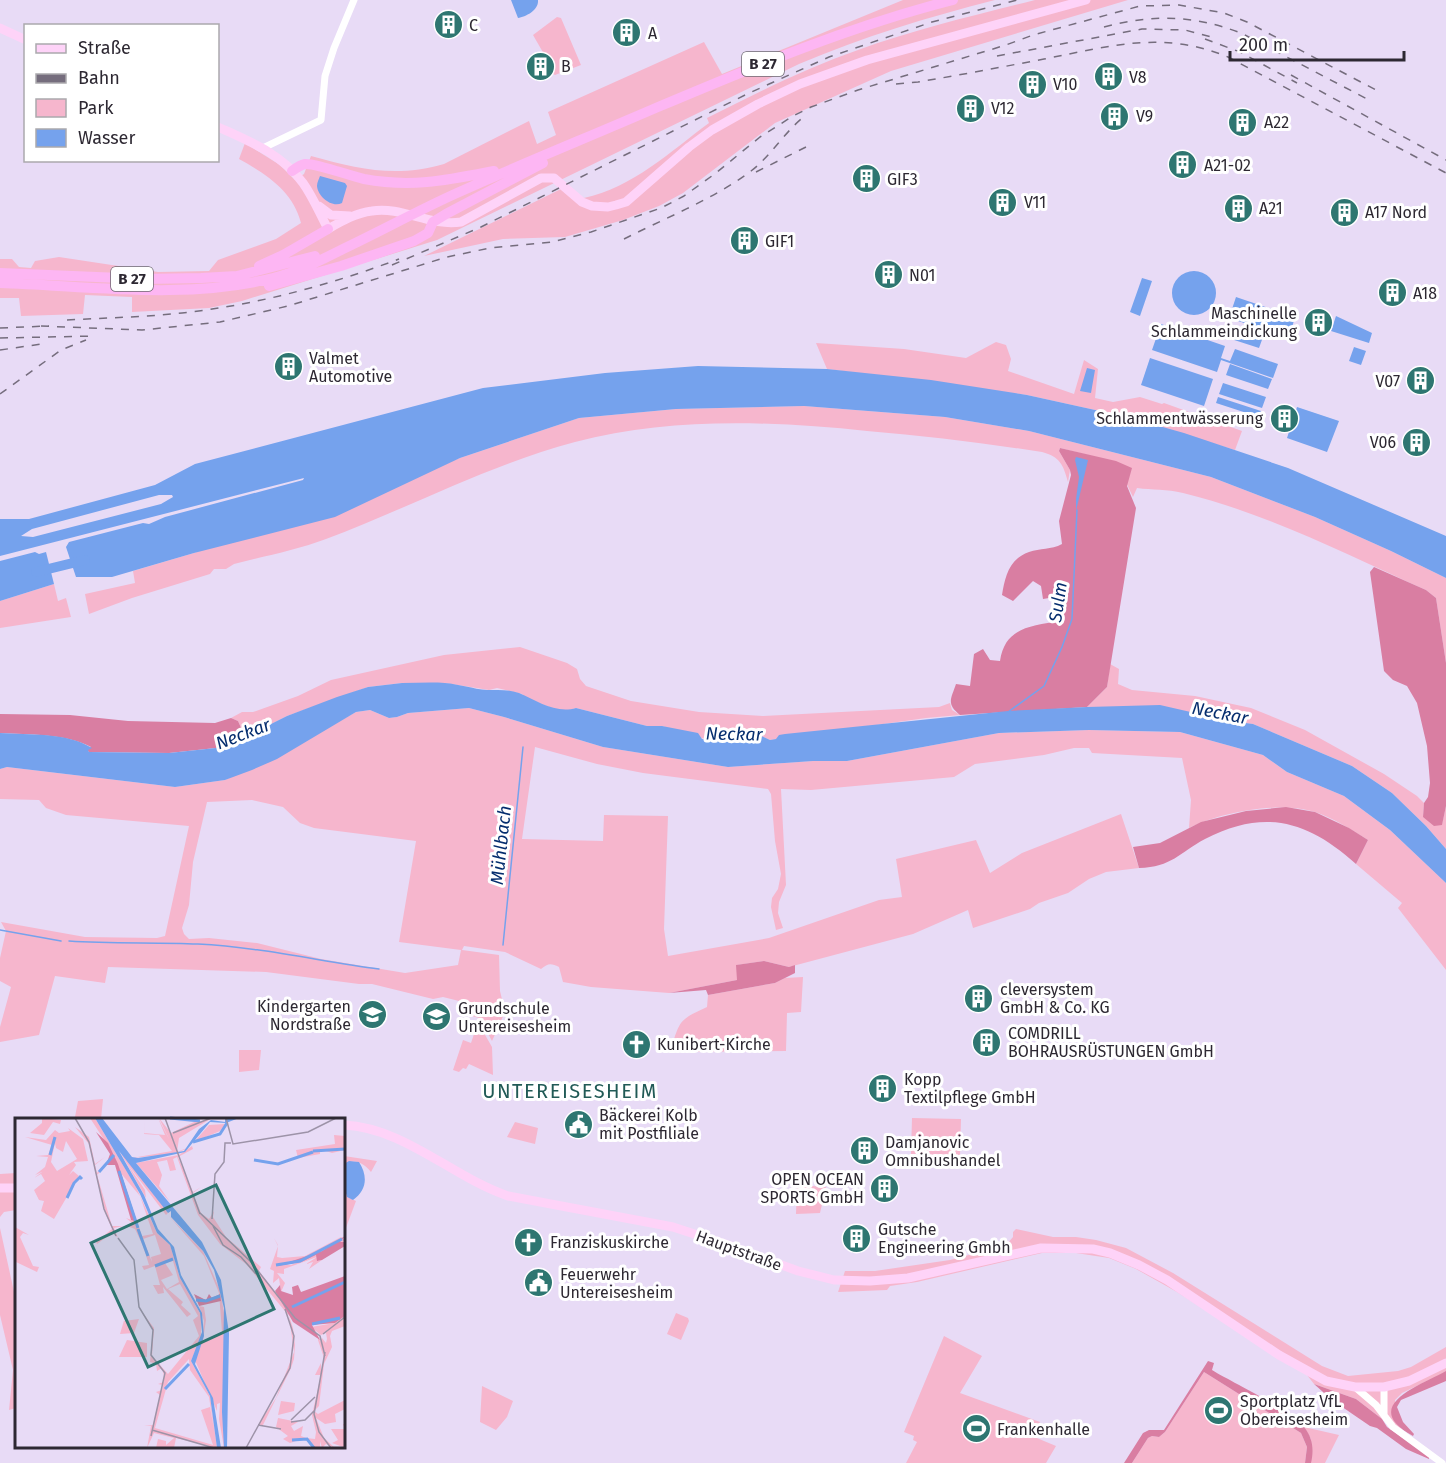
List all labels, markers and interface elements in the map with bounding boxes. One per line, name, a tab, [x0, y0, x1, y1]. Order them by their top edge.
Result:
building icon: C	[432, 9, 464, 41]
place label: C	[469, 16, 478, 35]
building icon: A	[611, 17, 643, 49]
legend	[24, 24, 219, 162]
place label: A	[648, 24, 658, 43]
scale bar	[1230, 24, 1404, 62]
text: 200 m	[1239, 34, 1288, 56]
text: Straße	[78, 37, 131, 59]
building icon: B	[524, 50, 556, 82]
road number: B 27	[742, 52, 784, 76]
place label: B	[561, 57, 571, 76]
building icon: V8	[1092, 61, 1124, 93]
text: Bahn	[78, 67, 120, 89]
building icon: V10	[1016, 68, 1048, 100]
place label: V8	[1129, 68, 1147, 87]
place label: V10	[1053, 75, 1078, 94]
building icon: V12	[954, 92, 986, 124]
text: Park	[78, 97, 114, 119]
place label: V12	[991, 99, 1015, 118]
building icon: V9	[1099, 100, 1131, 132]
building icon: A22	[1227, 106, 1259, 138]
place label: V9	[1136, 107, 1153, 126]
place label: A22	[1264, 113, 1289, 132]
text: Wasser	[78, 127, 135, 149]
building icon: A21-02	[1167, 149, 1199, 181]
place label: A21-02	[1204, 156, 1251, 175]
building icon: GIF3	[850, 163, 882, 195]
place label: GIF3	[887, 170, 918, 189]
building icon: V11	[987, 186, 1019, 218]
building icon: A21	[1222, 192, 1254, 224]
place label: V11	[1024, 193, 1046, 212]
building icon: A17 Nord	[1328, 196, 1360, 228]
place label: A21	[1259, 199, 1283, 218]
place label: A17 Nord	[1365, 203, 1427, 222]
building icon: GIF1	[728, 225, 760, 257]
place label: GIF1	[765, 232, 794, 251]
building icon: N01	[872, 259, 904, 291]
place label: N01	[909, 266, 935, 285]
road number: B 27	[111, 267, 153, 291]
building icon: A18	[1376, 277, 1408, 309]
place label: A18	[1413, 284, 1437, 303]
place label: Maschinelle Schlammeindickung	[1151, 304, 1298, 341]
building icon: Maschinelle Schlammeindickung	[1302, 306, 1334, 338]
place label: Valmet Automotive	[309, 349, 392, 386]
building icon: Valmet Automotive	[272, 351, 304, 383]
building icon: V07	[1405, 365, 1437, 397]
place label: V07	[1375, 372, 1400, 391]
building icon: Schlammentwässerung	[1268, 402, 1300, 434]
place label: Schlammentwässerung	[1096, 409, 1264, 428]
building icon: V06	[1401, 426, 1433, 458]
place label: V06	[1370, 433, 1396, 452]
water label: Sulm	[1044, 580, 1072, 625]
water label: Neckar	[1190, 697, 1251, 729]
water label: Neckar	[213, 713, 275, 754]
water label: Neckar	[705, 723, 764, 746]
water label: Mühlbach	[486, 804, 516, 886]
place label: cleversystem GmbH & Co. KG	[1000, 980, 1110, 1017]
building icon: cleversystem GmbH & Co. KG	[963, 982, 995, 1014]
place label: Kindergarten Nordstraße	[257, 997, 351, 1034]
school or university icon: Kindergarten Nordstraße	[356, 999, 388, 1031]
place label: Grundschule Untereisesheim	[458, 999, 571, 1036]
school or university icon: Grundschule Untereisesheim	[421, 1001, 453, 1033]
place label: COMDRILL BOHRAUSRÜSTUNGEN GmbH	[1008, 1024, 1214, 1061]
building icon: COMDRILL BOHRAUSRÜSTUNGEN GmbH	[971, 1026, 1003, 1058]
church icon: Kunibert-Kirche	[620, 1028, 652, 1060]
place label: Kunibert-Kirche	[657, 1035, 771, 1054]
place label: Kopp Textilpflege GmbH	[904, 1070, 1036, 1107]
building icon: Kopp Textilpflege GmbH	[867, 1072, 899, 1104]
district label: UNTEREISESHEIM	[482, 1079, 658, 1103]
place label: Bäckerei Kolb mit Postfiliale	[599, 1106, 699, 1143]
public building icon: Bäckerei Kolb mit Postfiliale	[562, 1108, 594, 1140]
inset map	[15, 1118, 345, 1448]
place label: Damjanovic Omnibushandel	[885, 1133, 1001, 1170]
building icon: Damjanovic Omnibushandel	[848, 1135, 880, 1167]
place label: OPEN OCEAN SPORTS GmbH	[760, 1170, 864, 1207]
building icon: OPEN OCEAN SPORTS GmbH	[869, 1172, 901, 1204]
place label: Gutsche Engineering Gmbh	[878, 1220, 1011, 1257]
building icon: Gutsche Engineering Gmbh	[841, 1222, 873, 1254]
church icon: Franziskuskirche	[513, 1226, 545, 1258]
street label: Hauptstraße	[693, 1226, 784, 1275]
place label: Franziskuskirche	[550, 1233, 669, 1252]
place label: Feuerwehr Untereisesheim	[560, 1265, 673, 1302]
public building icon: Feuerwehr Untereisesheim	[523, 1267, 555, 1299]
place label: Sportplatz VfL Obereisesheim	[1240, 1392, 1348, 1429]
sports icon: Sportplatz VfL Obereisesheim	[1203, 1394, 1235, 1426]
sports icon: Frankenhalle	[960, 1413, 992, 1445]
place label: Frankenhalle	[997, 1420, 1090, 1439]

